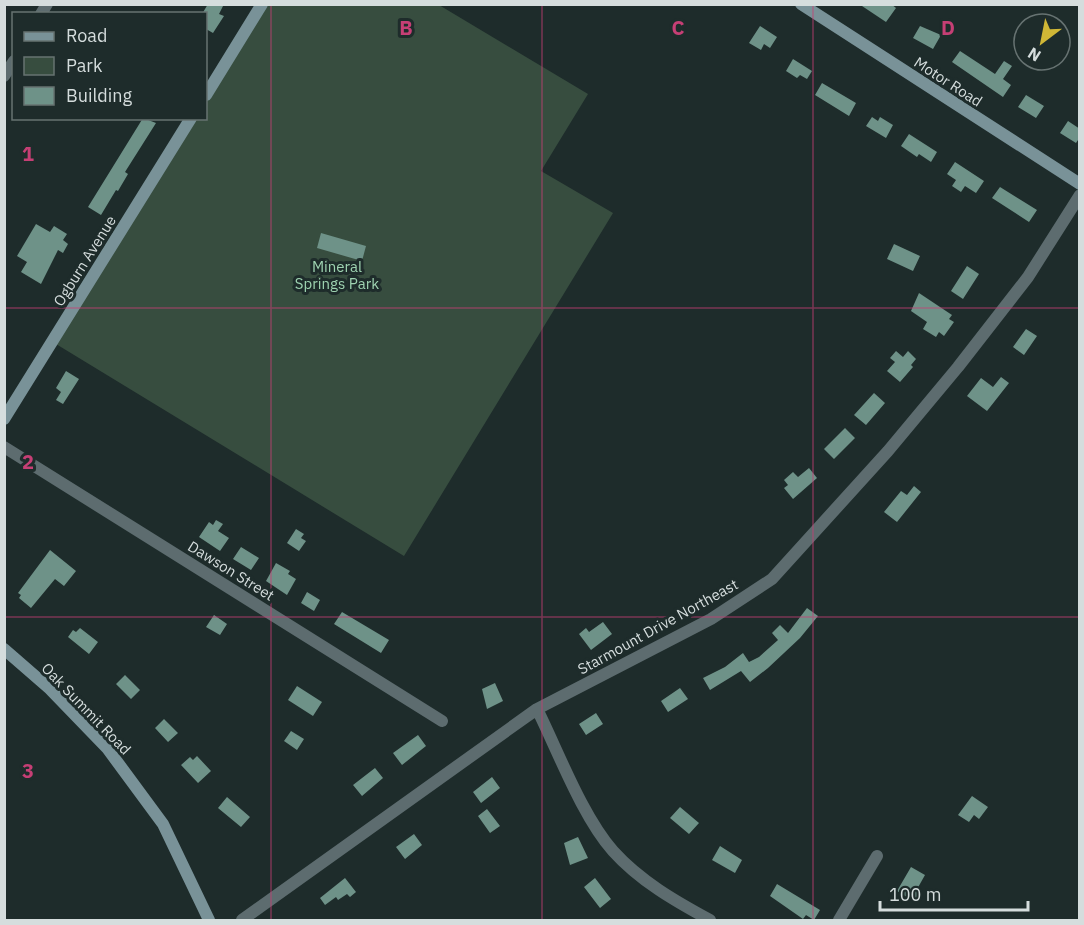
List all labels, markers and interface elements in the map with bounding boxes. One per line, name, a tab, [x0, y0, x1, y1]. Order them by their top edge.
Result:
legend	[12, 12, 207, 120]
north arrow	[1012, 12, 1072, 72]
text: B	[399, 14, 413, 41]
text: C	[671, 14, 685, 41]
text: D	[941, 14, 955, 41]
text: Road	[66, 24, 107, 47]
text: N	[1024, 43, 1044, 66]
street label: Motor Road	[911, 52, 986, 111]
text: Park	[66, 54, 103, 77]
text: Building	[66, 84, 133, 107]
text: 1	[22, 140, 34, 167]
street label: Ogburn Avenue	[49, 212, 120, 310]
park label: Mineral Springs Park	[295, 257, 379, 293]
text: 2	[22, 448, 34, 475]
street label: Dawson Street	[184, 536, 278, 605]
street label: Starmount Drive Northeast	[574, 575, 741, 679]
street label: Oak Summit Road	[38, 659, 135, 759]
text: 3	[22, 757, 34, 784]
scale bar	[880, 874, 1028, 912]
text: 100 m	[889, 883, 941, 906]

